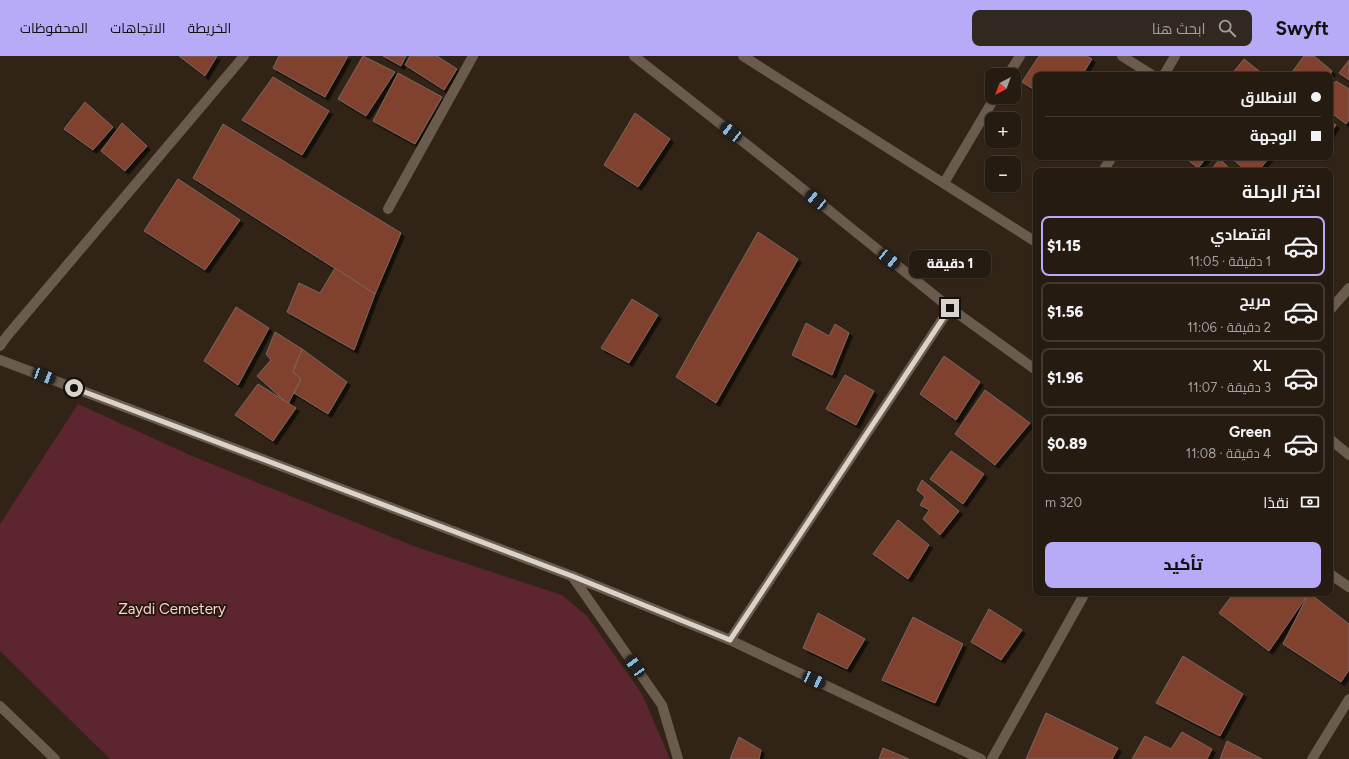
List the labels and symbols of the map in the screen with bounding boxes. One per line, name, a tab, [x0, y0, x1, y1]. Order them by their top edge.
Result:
north arrow	[985, 68, 1021, 104]
car	[718, 120, 744, 144]
car	[803, 188, 829, 212]
car	[876, 247, 902, 271]
callout: 1 دقيقة	[909, 250, 991, 278]
route end	[941, 299, 959, 317]
car	[31, 366, 57, 386]
route start	[65, 379, 83, 397]
park label: Zaydi Cemetery	[118, 600, 226, 618]
car	[623, 653, 647, 679]
car	[801, 669, 827, 691]

